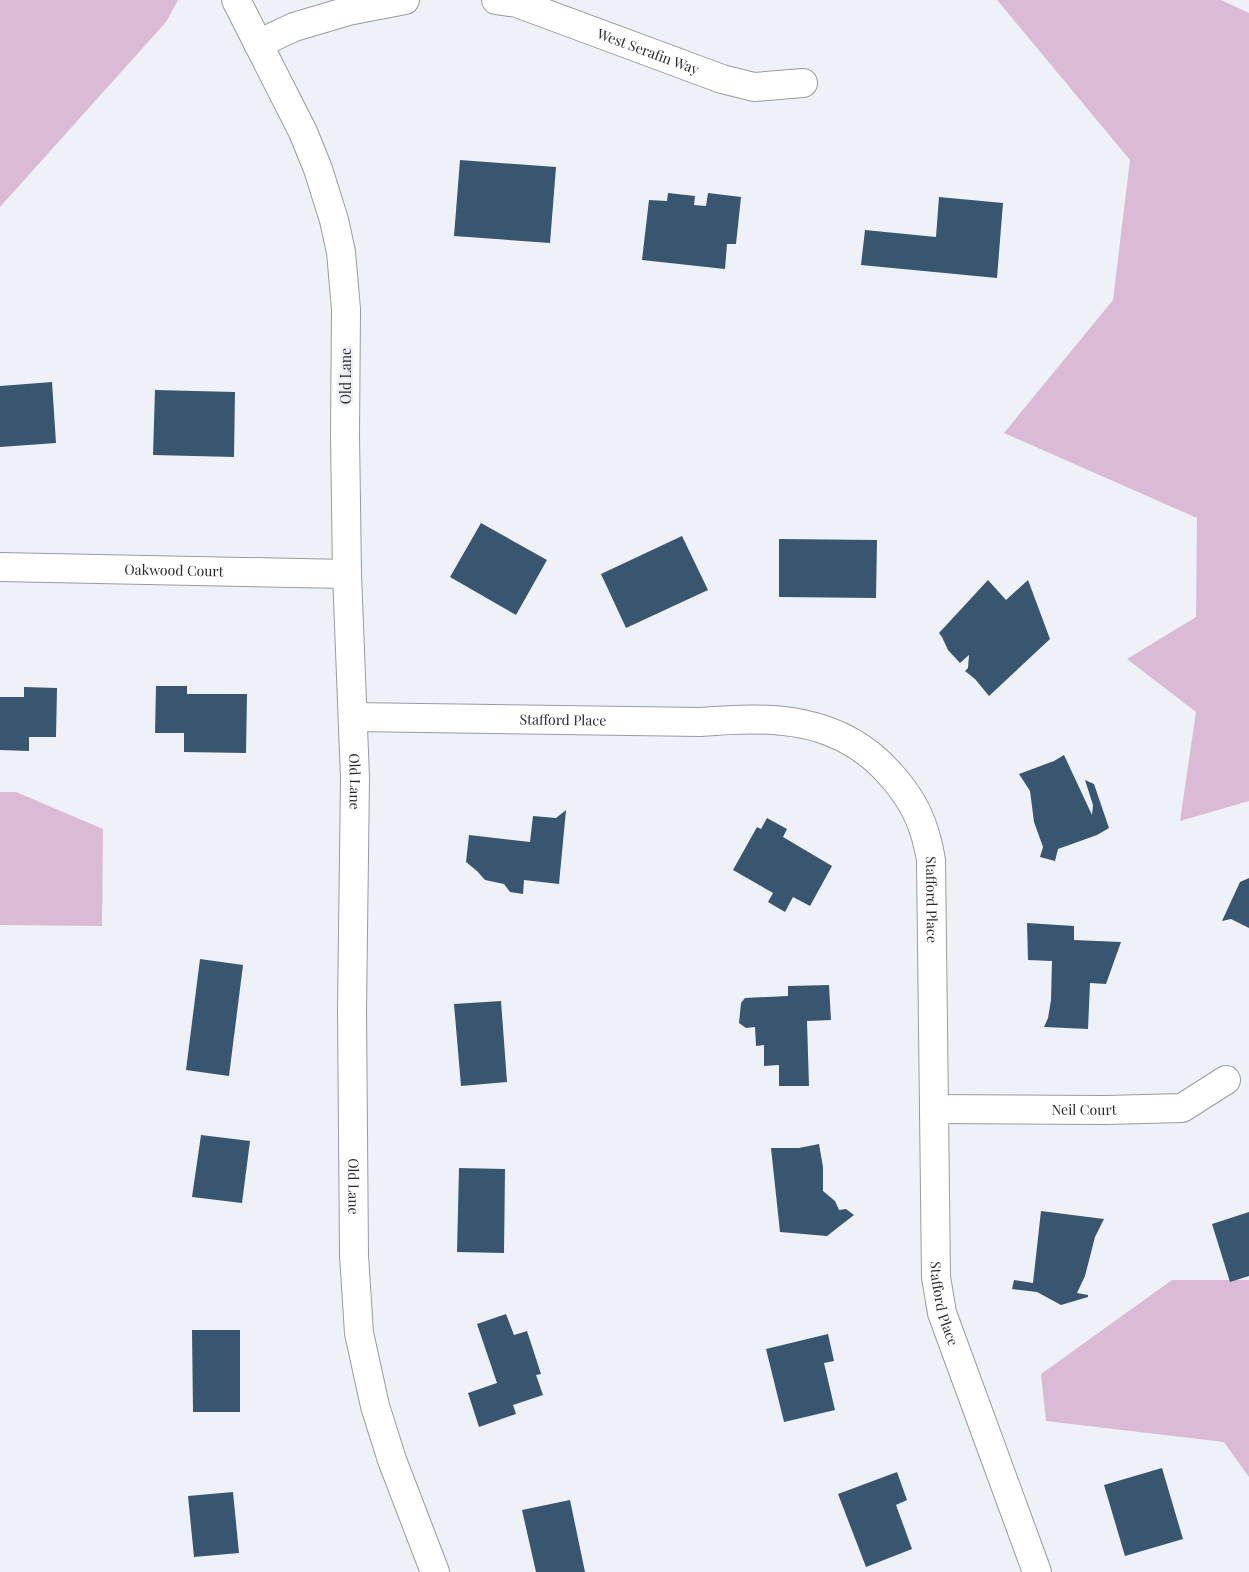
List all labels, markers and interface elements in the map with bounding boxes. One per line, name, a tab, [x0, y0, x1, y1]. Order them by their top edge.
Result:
street label: West Serafin Way	[594, 23, 702, 79]
street label: Old Lane	[336, 348, 355, 404]
street label: Oakwood Court	[124, 560, 225, 581]
street label: Stafford Place	[520, 709, 606, 730]
street label: Old Lane	[345, 753, 365, 810]
street label: Stafford Place	[922, 856, 942, 943]
street label: Neil Court	[1051, 1100, 1118, 1119]
street label: Old Lane	[344, 1158, 364, 1215]
street label: Stafford Place	[927, 1261, 963, 1348]

